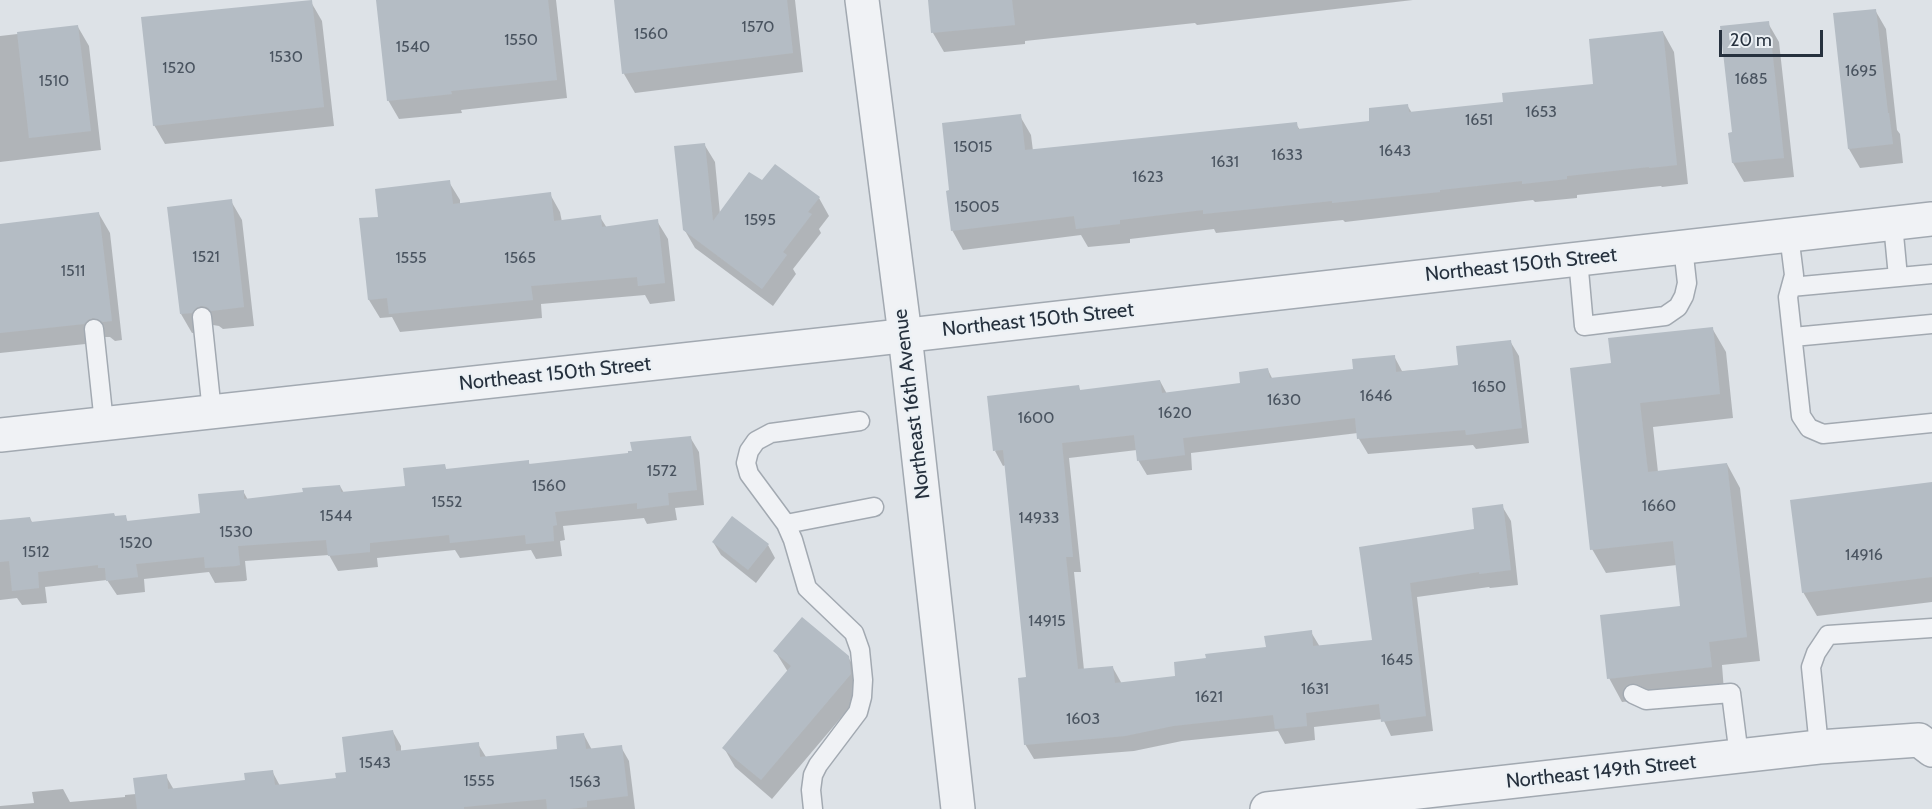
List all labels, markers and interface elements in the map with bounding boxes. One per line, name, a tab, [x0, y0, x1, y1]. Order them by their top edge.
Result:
house number: 1570	[742, 17, 774, 37]
scale bar	[1722, 18, 1826, 56]
house number: 1560	[634, 24, 668, 44]
text: 20 m	[1730, 29, 1772, 51]
house number: 1550	[504, 30, 538, 50]
house number: 1540	[396, 37, 430, 57]
house number: 1530	[269, 47, 303, 67]
house number: 1520	[162, 58, 196, 78]
house number: 1695	[1845, 61, 1877, 81]
house number: 1685	[1735, 69, 1767, 89]
house number: 1510	[39, 71, 69, 91]
house number: 1653	[1525, 102, 1557, 122]
house number: 1651	[1465, 110, 1493, 130]
house number: 15015	[954, 137, 992, 157]
house number: 1643	[1379, 141, 1411, 161]
house number: 1633	[1271, 145, 1303, 165]
house number: 1631	[1211, 152, 1239, 172]
house number: 1623	[1132, 167, 1164, 187]
house number: 15005	[955, 197, 999, 217]
house number: 1595	[744, 210, 776, 230]
street label: Northeast 150th Street	[1424, 243, 1618, 287]
house number: 1521	[192, 247, 220, 267]
house number: 1555	[395, 248, 427, 268]
house number: 1565	[504, 248, 536, 268]
house number: 1511	[61, 261, 85, 281]
street label: Northeast 150th Street	[941, 298, 1135, 342]
street label: Northeast 16th Avenue	[888, 308, 936, 500]
street label: Northeast 150th Street	[458, 352, 652, 396]
house number: 1650	[1472, 377, 1506, 397]
house number: 1646	[1360, 386, 1392, 406]
house number: 1630	[1267, 390, 1301, 410]
house number: 1620	[1158, 403, 1192, 423]
house number: 1600	[1018, 408, 1054, 428]
house number: 1572	[647, 461, 677, 481]
house number: 1560	[532, 476, 566, 496]
house number: 1552	[432, 492, 462, 512]
house number: 1660	[1642, 496, 1676, 516]
house number: 1544	[320, 506, 352, 526]
house number: 14933	[1019, 508, 1059, 528]
house number: 1530	[219, 522, 253, 542]
house number: 1520	[119, 533, 153, 553]
house number: 1512	[22, 542, 50, 562]
house number: 14916	[1845, 545, 1883, 565]
house number: 14915	[1028, 611, 1066, 631]
house number: 1645	[1381, 650, 1413, 670]
house number: 1631	[1301, 679, 1329, 699]
house number: 1621	[1195, 687, 1223, 707]
house number: 1603	[1066, 709, 1100, 729]
street label: Northeast 149th Street	[1505, 750, 1697, 794]
house number: 1543	[359, 753, 391, 773]
house number: 1555	[463, 771, 495, 791]
house number: 1563	[569, 772, 601, 792]

